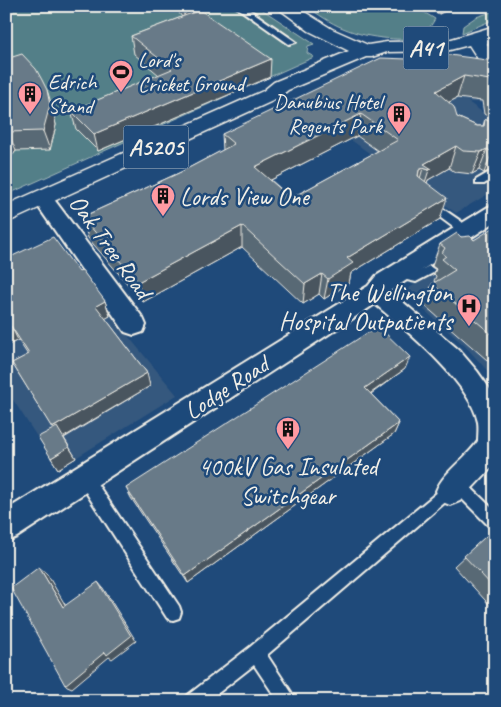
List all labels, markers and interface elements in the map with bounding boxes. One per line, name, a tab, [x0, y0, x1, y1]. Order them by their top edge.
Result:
road number: A41	[404, 26, 448, 70]
place label: Lord's Cricket Ground	[138, 47, 248, 97]
sports icon: Lord's Cricket Ground	[108, 59, 134, 93]
place label: Edrich Stand	[48, 69, 98, 119]
building icon: Edrich Stand	[17, 81, 43, 115]
place label: Danubius Hotel Regents Park	[274, 89, 385, 139]
building icon: Danubius Hotel Regents Park	[386, 101, 412, 135]
road number: A5205	[124, 125, 188, 168]
place label: Lords View One	[180, 181, 311, 213]
building icon: Lords View One	[150, 183, 176, 217]
street label: Oak Tree Road	[62, 188, 161, 308]
place label: The Wellington Hospital Outpatients	[279, 277, 454, 338]
hospital icon: The Wellington Hospital Outpatients	[456, 293, 482, 327]
street label: Lodge Road	[178, 347, 277, 427]
building icon: 400kV Gas Insulated Switchgear	[275, 416, 301, 450]
place label: 400kV Gas Insulated Switchgear	[199, 451, 382, 512]

